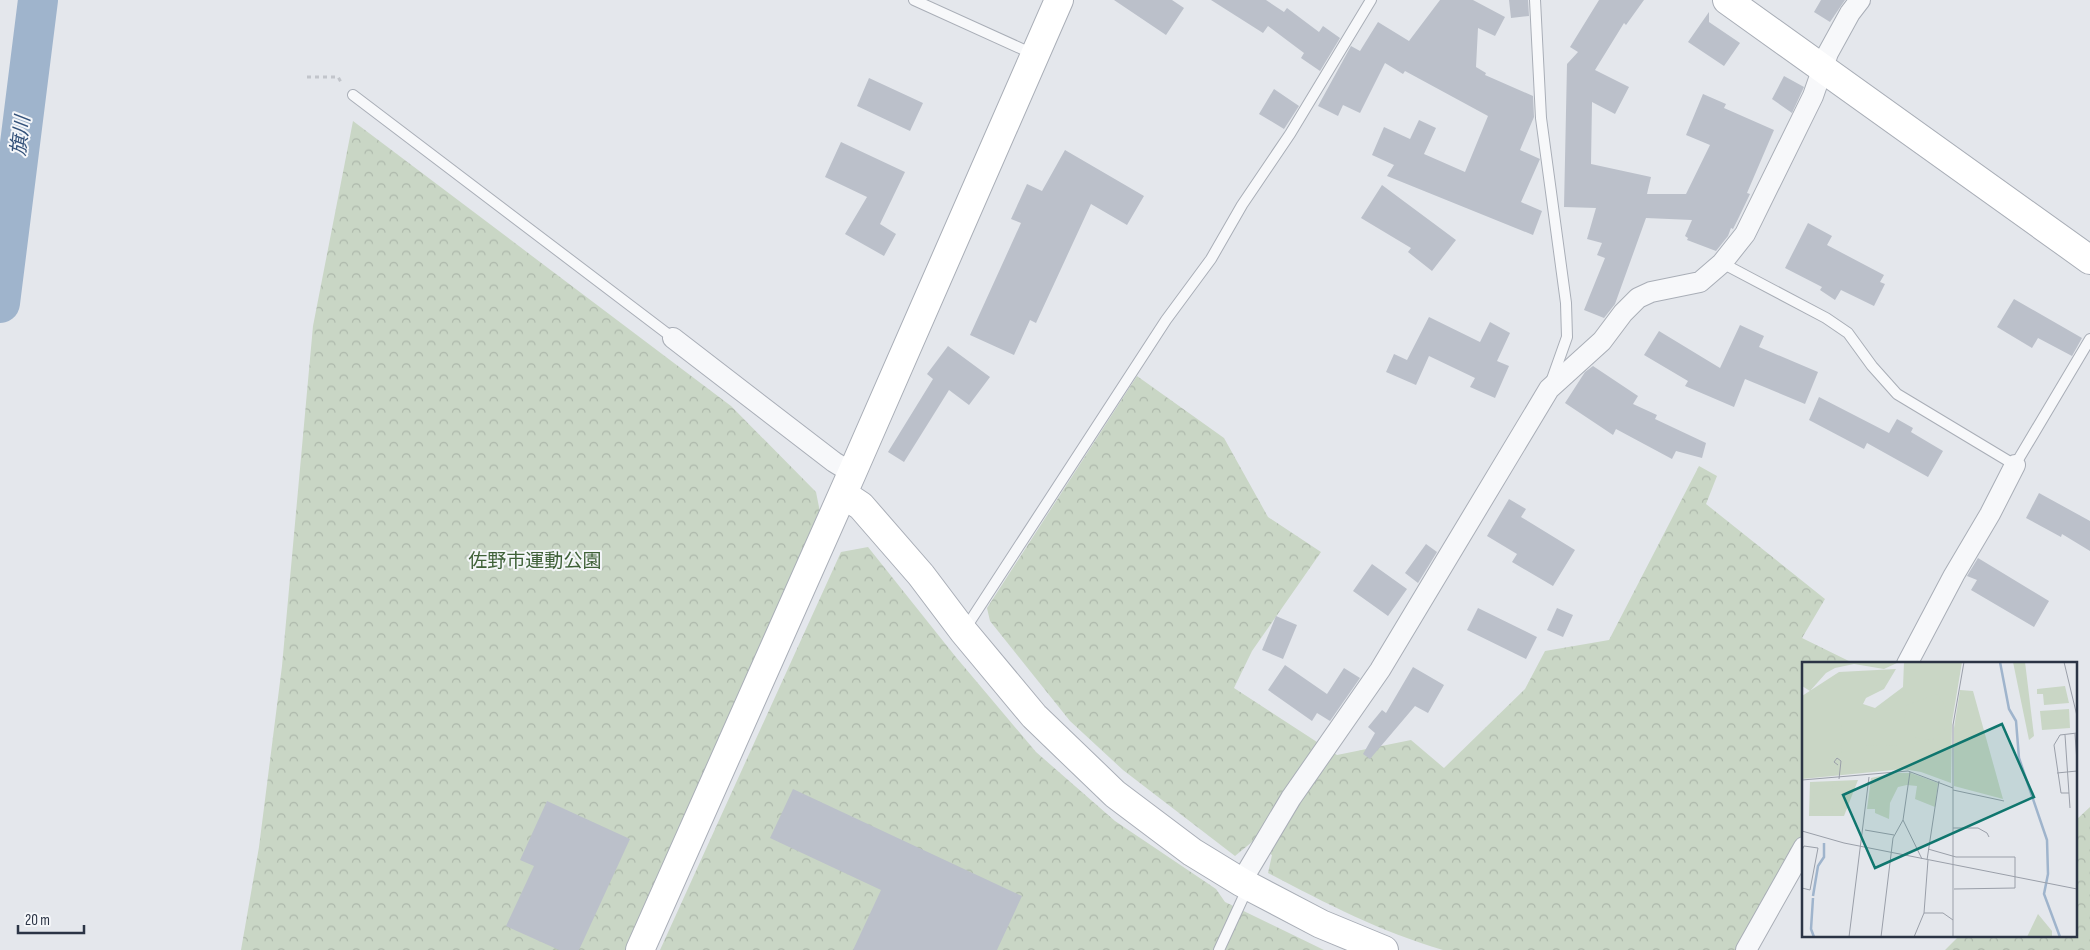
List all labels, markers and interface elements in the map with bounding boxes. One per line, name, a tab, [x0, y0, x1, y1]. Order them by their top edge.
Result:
water label: 旗川	[7, 113, 36, 157]
park label: 佐野市運動公園	[468, 550, 602, 573]
inset map	[1802, 662, 2078, 938]
scale bar	[18, 902, 84, 934]
text: 20 m	[25, 911, 50, 930]

